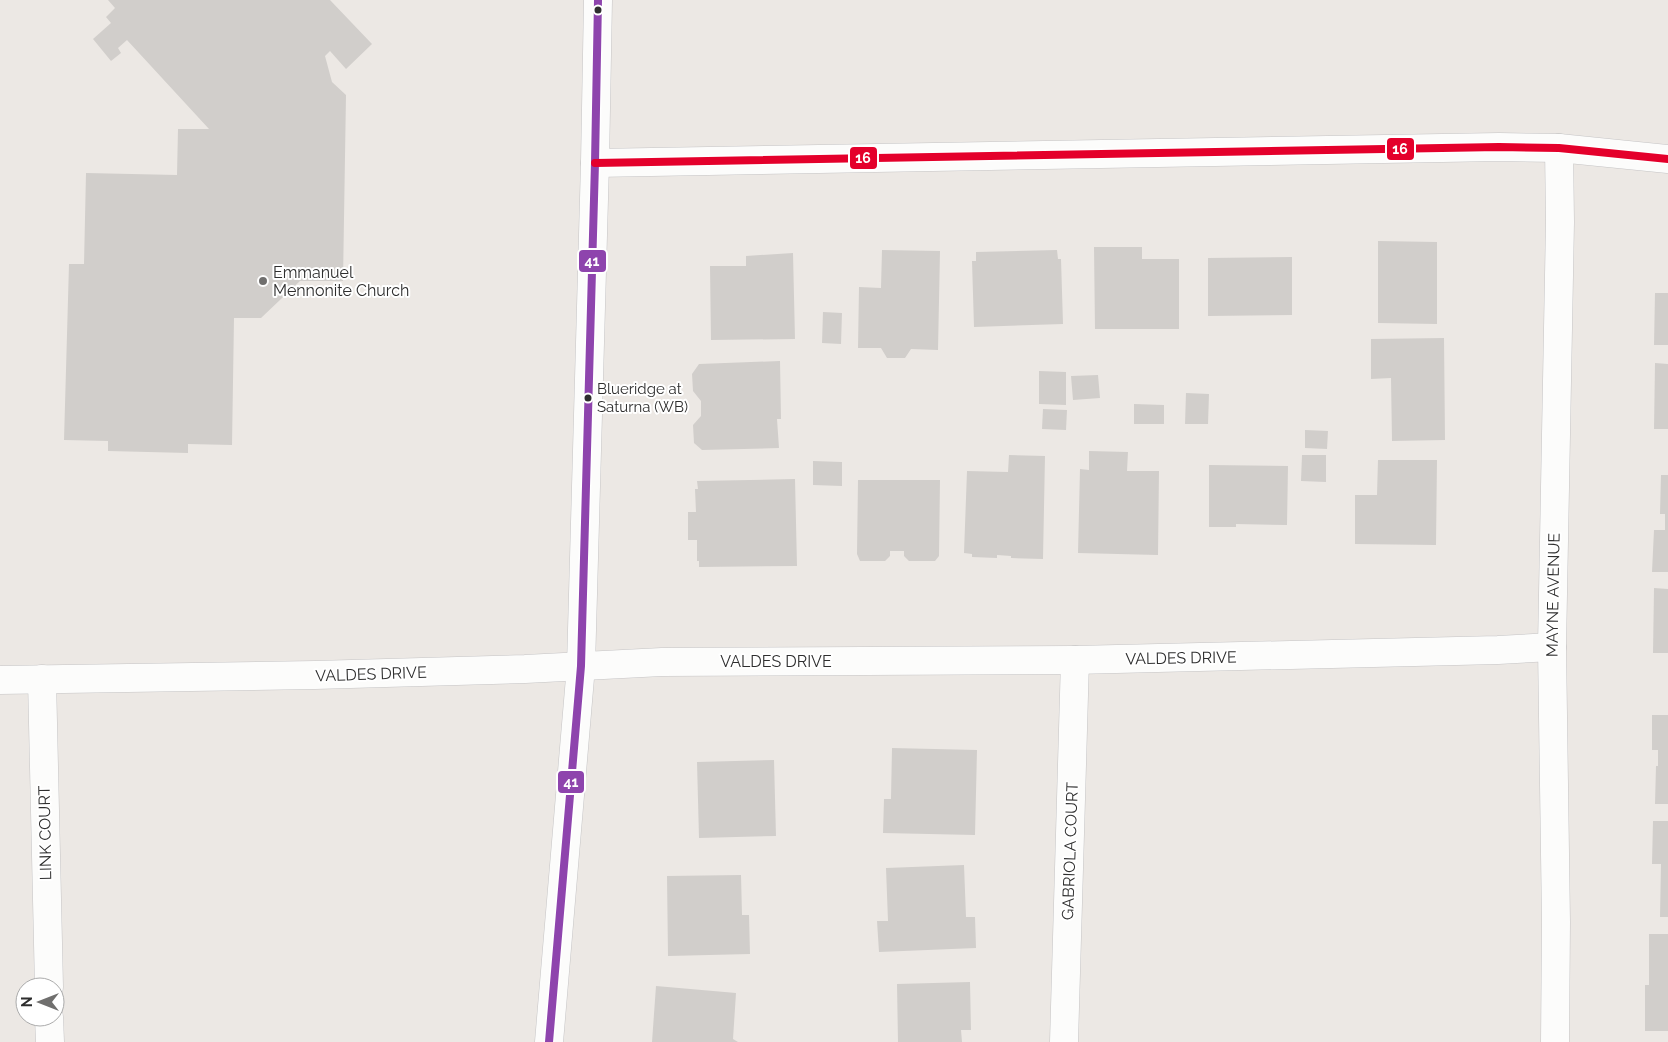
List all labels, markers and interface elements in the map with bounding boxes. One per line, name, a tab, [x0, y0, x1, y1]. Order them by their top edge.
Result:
unlabelled marker	[593, 5, 603, 15]
line badge: 16	[1386, 137, 1415, 161]
text: 16	[1392, 141, 1408, 157]
line badge: 16	[849, 146, 878, 170]
text: 16	[855, 150, 871, 166]
line badge: 41	[578, 249, 607, 273]
text: 41	[585, 253, 600, 269]
place label: Emmanuel Mennonite Church	[273, 263, 409, 300]
marker: Emmanuel Mennonite Church	[257, 275, 269, 287]
place label: Blueridge at Saturna (WB)	[597, 380, 688, 416]
marker: Blueridge at Saturna (WB)	[583, 393, 593, 403]
street label: MAYNE AVENUE	[1542, 532, 1564, 657]
street label: VALDES DRIVE	[1125, 648, 1237, 668]
street label: VALDES DRIVE	[720, 652, 832, 671]
street label: VALDES DRIVE	[315, 663, 427, 685]
line badge: 41	[557, 770, 585, 794]
text: 41	[564, 774, 579, 790]
street label: GABRIOLA COURT	[1058, 781, 1082, 920]
street label: LINK COURT	[35, 785, 55, 881]
north arrow	[15, 977, 65, 1027]
text: N	[19, 997, 35, 1007]

